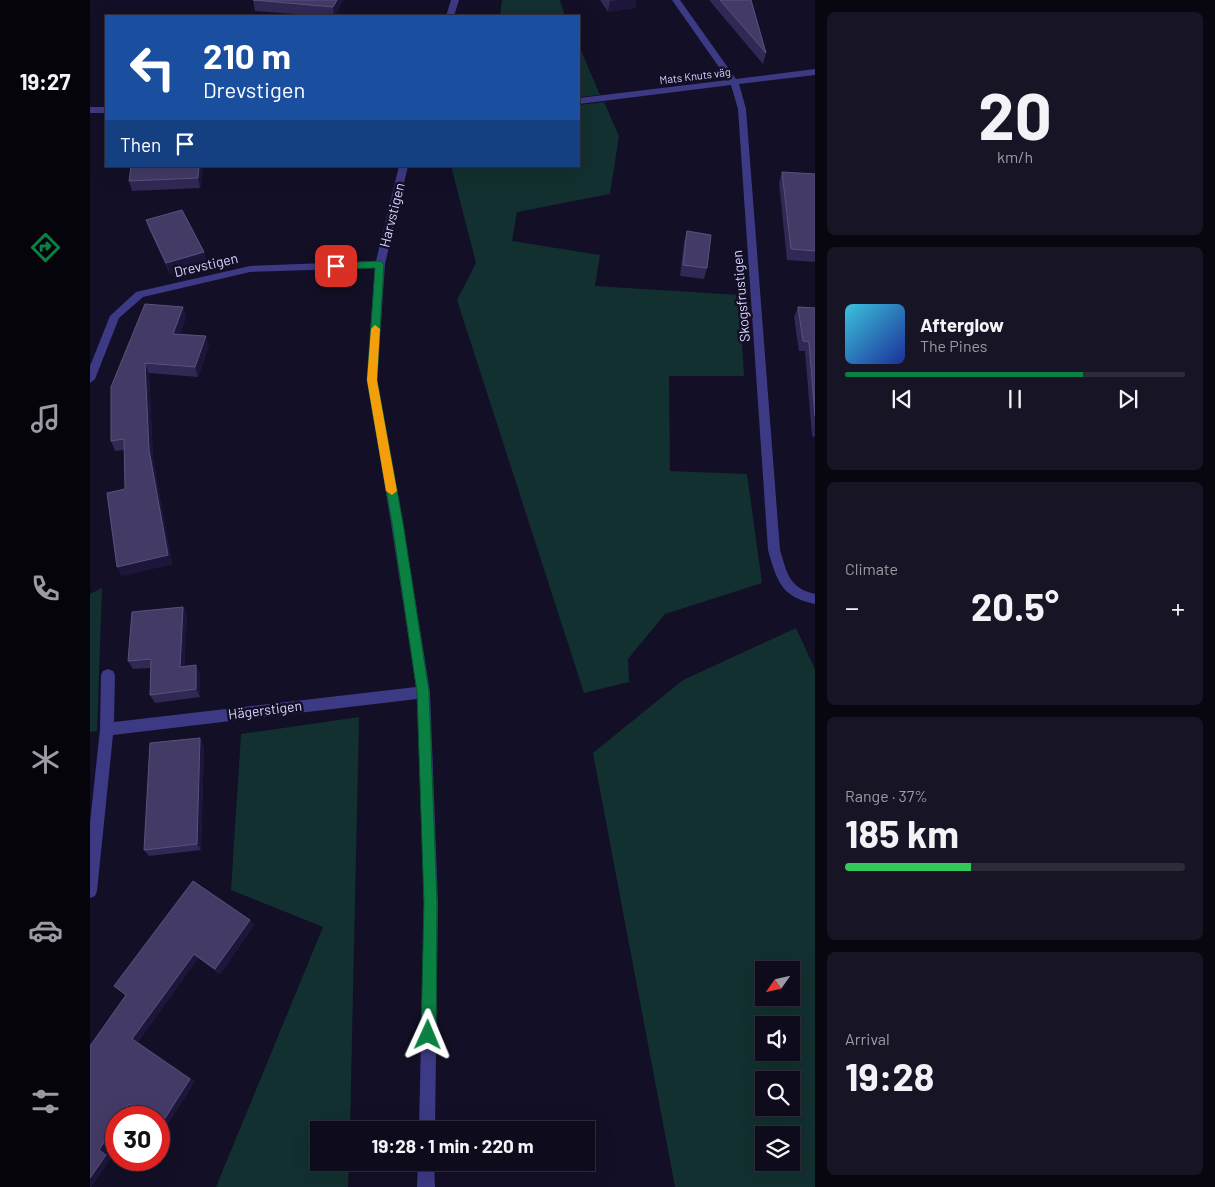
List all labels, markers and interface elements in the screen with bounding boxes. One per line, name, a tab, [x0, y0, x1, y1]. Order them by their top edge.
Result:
text: 210 m	[203, 34, 291, 76]
icon: left	[120, 35, 185, 100]
street label: Mats Knuts väg	[659, 65, 731, 86]
text: 19:27	[20, 68, 70, 94]
text: 20	[978, 75, 1052, 153]
text: Drevstigen	[203, 76, 305, 102]
icon: arrive	[171, 130, 199, 158]
text: Then	[120, 133, 161, 156]
text: km/h	[997, 147, 1033, 166]
street label: Harvstigen	[375, 181, 408, 249]
icon: directions	[28, 230, 63, 265]
pin	[315, 245, 357, 287]
street label: Drevstigen	[172, 249, 239, 280]
street label: Skogsfrustigen	[728, 249, 753, 343]
icon: arrive	[322, 252, 350, 280]
text: Afterglow	[920, 313, 1004, 336]
text: The Pines	[920, 336, 988, 355]
icon: previous	[888, 385, 916, 413]
icon: pause	[1001, 385, 1029, 413]
icon: next	[1114, 385, 1142, 413]
icon: music	[28, 401, 63, 436]
text: Climate	[845, 559, 898, 578]
icon: phone	[28, 571, 63, 606]
text: 20.5°	[971, 583, 1059, 629]
text: −	[845, 590, 859, 624]
text: +	[1171, 590, 1185, 624]
street label: Hägerstigen	[227, 697, 303, 722]
icon: climate	[28, 742, 63, 777]
text: Range · 37%	[845, 786, 928, 805]
text: 185 km	[845, 810, 959, 856]
icon: car	[28, 913, 63, 948]
north arrow	[755, 961, 800, 1006]
map controls	[755, 961, 800, 1171]
position arrow	[401, 1008, 453, 1060]
button: sound	[755, 1016, 800, 1061]
text: Arrival	[845, 1029, 890, 1048]
text: 19:28	[845, 1053, 934, 1099]
button: search	[755, 1071, 800, 1116]
icon: filters	[28, 1084, 63, 1119]
speed limit sign: 30	[105, 1106, 170, 1171]
button: layers	[755, 1126, 800, 1171]
text: 19:28 · 1 min · 220 m	[371, 1134, 534, 1157]

